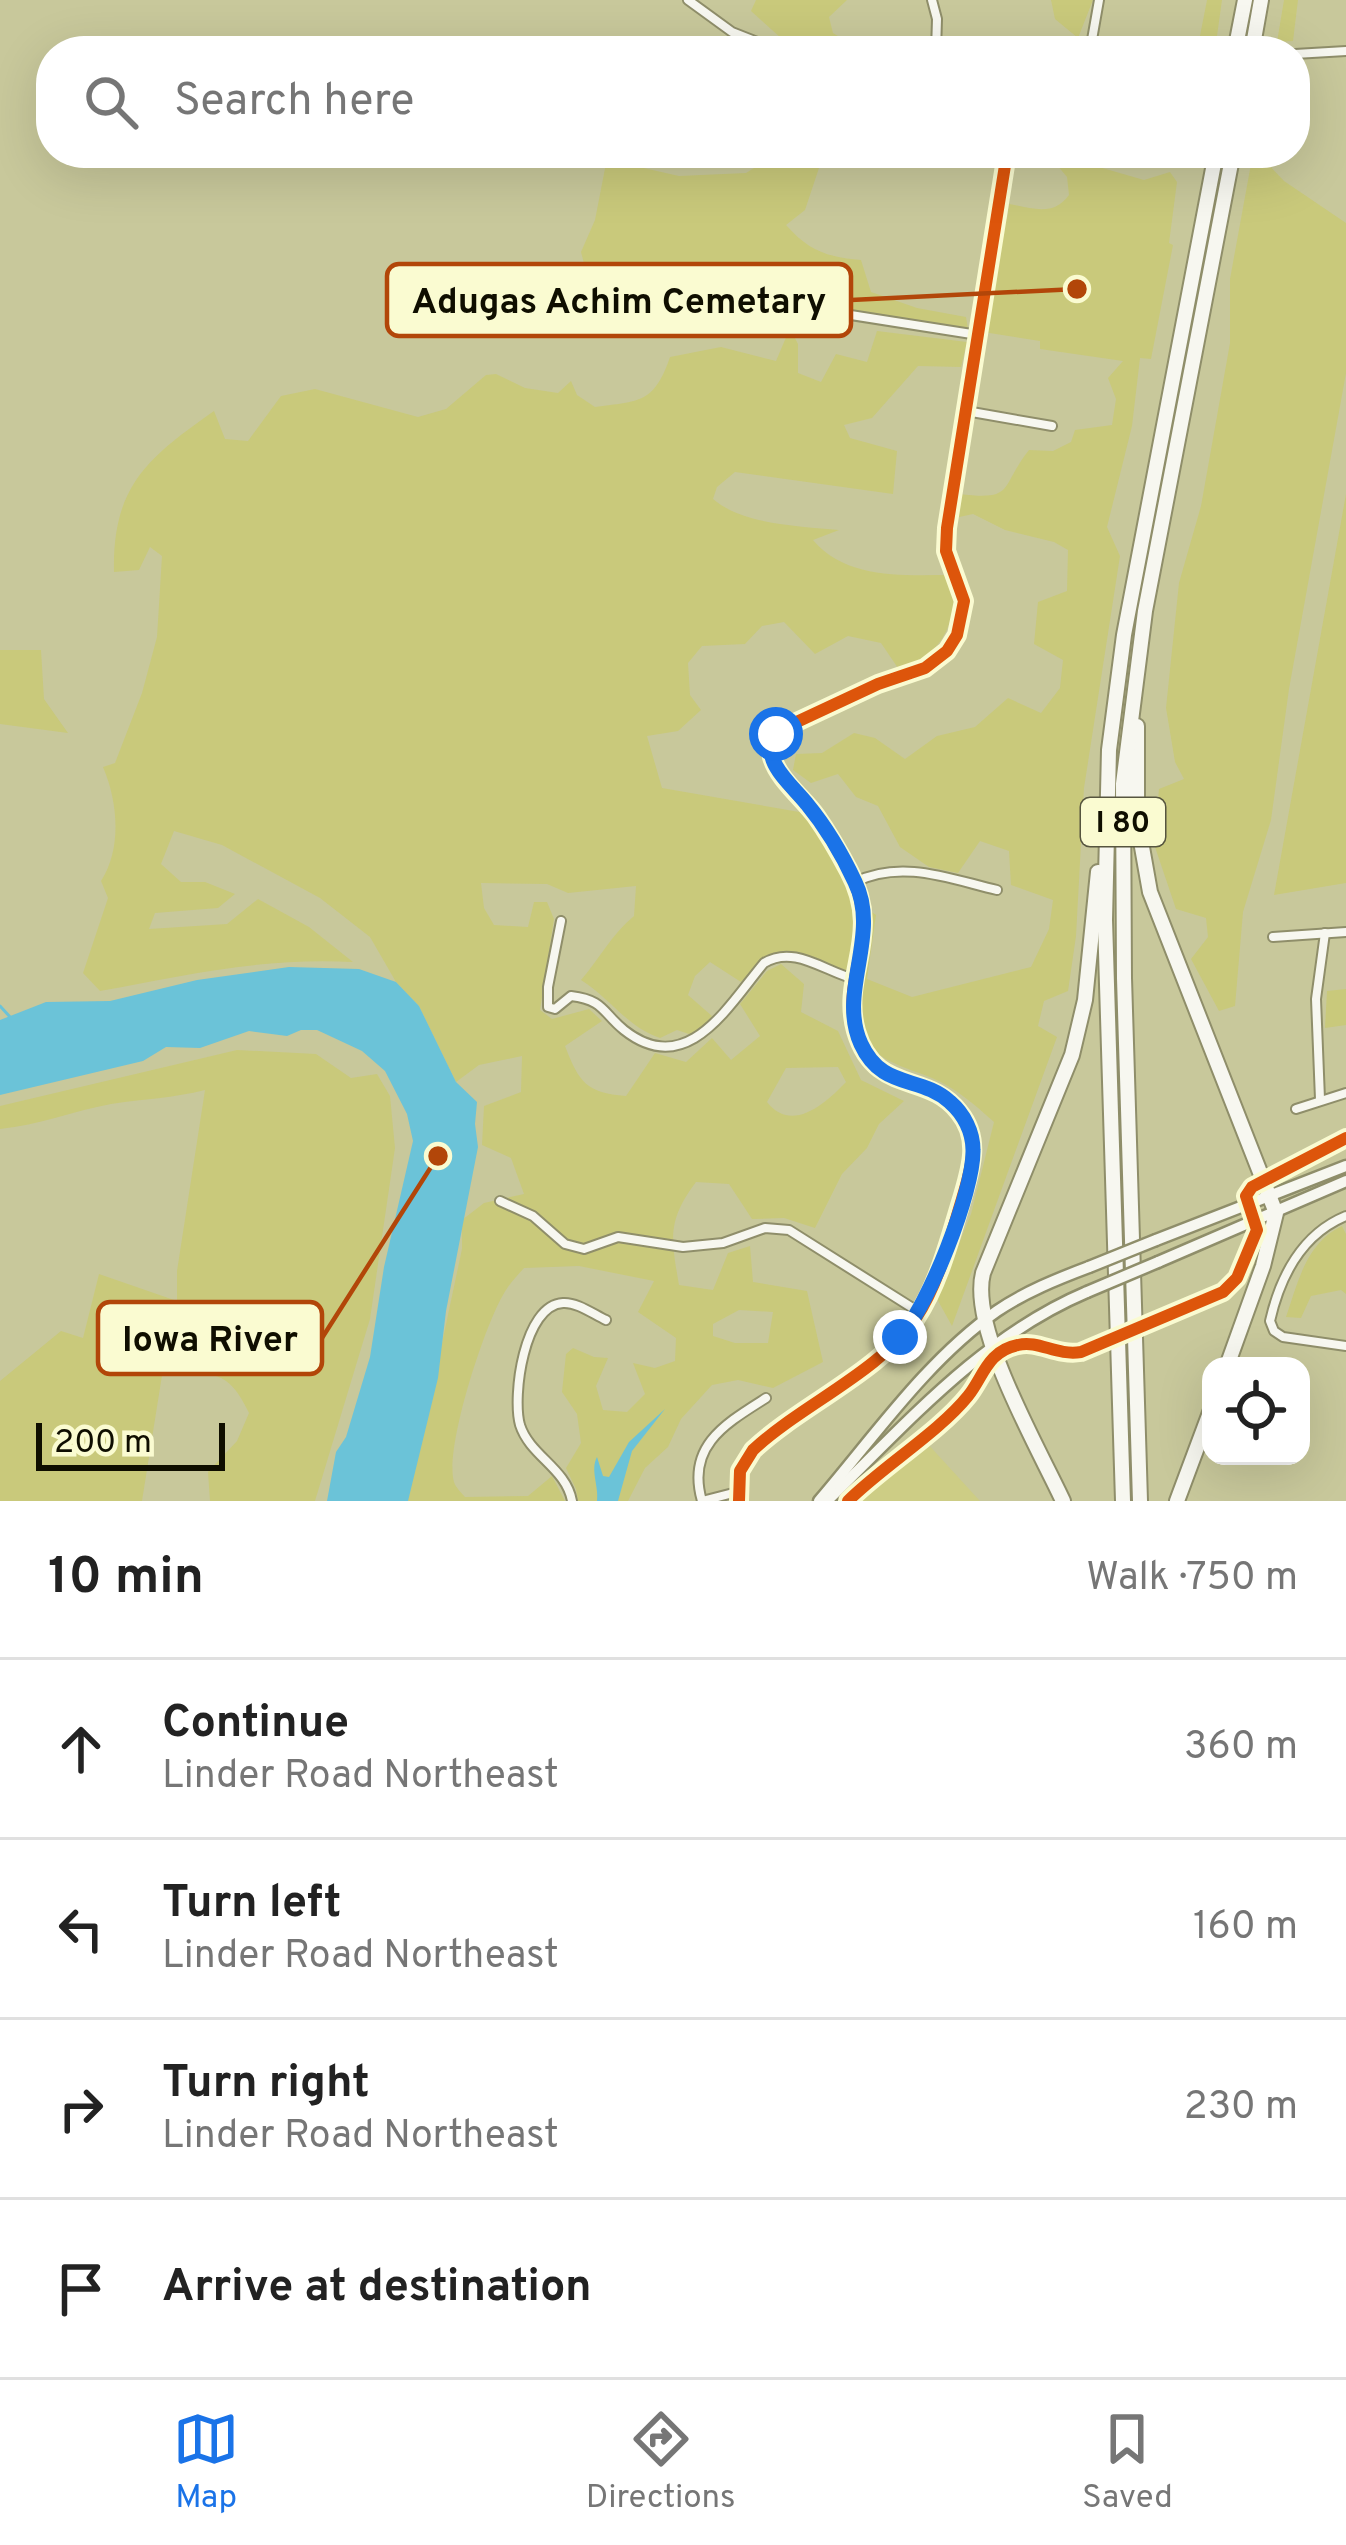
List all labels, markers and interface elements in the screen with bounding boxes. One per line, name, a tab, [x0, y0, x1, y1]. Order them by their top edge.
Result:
search box	[36, 36, 1310, 168]
icon: search	[78, 69, 144, 135]
text: Search here	[174, 74, 414, 131]
callout: Adugas Achim Cemetary	[387, 264, 851, 336]
text: Adugas Achim Cemetary	[412, 281, 826, 327]
route start	[749, 707, 803, 761]
road number: I 80	[1081, 798, 1165, 846]
callout: Iowa River	[98, 1302, 322, 1374]
route end	[873, 1310, 927, 1364]
text: Iowa River	[122, 1319, 298, 1365]
map controls	[1202, 1357, 1310, 1465]
button: locate	[1202, 1357, 1310, 1465]
scale bar	[36, 1417, 225, 1470]
text: 200 m	[54, 1423, 152, 1465]
text: 10 min	[48, 1547, 204, 1612]
text: Walk · 750 m	[1086, 1555, 1298, 1604]
text: Continue	[162, 1696, 349, 1753]
icon: ahead	[48, 1716, 114, 1782]
text: 360 m	[1184, 1724, 1298, 1773]
text: Linder Road Northeast	[162, 1753, 559, 1802]
text: Turn left	[162, 1876, 341, 1933]
icon: left	[48, 1896, 114, 1962]
text: 160 m	[1193, 1904, 1298, 1953]
text: Linder Road Northeast	[162, 1933, 559, 1982]
text: Turn right	[162, 2056, 370, 2113]
icon: right	[48, 2076, 114, 2142]
text: 230 m	[1184, 2084, 1298, 2133]
text: Linder Road Northeast	[162, 2113, 559, 2162]
icon: arrive	[48, 2256, 114, 2322]
text: Arrive at destination	[162, 2260, 592, 2317]
tab: Map	[173, 2406, 239, 2520]
tab: Directions	[586, 2406, 736, 2520]
tab: Saved	[1082, 2406, 1173, 2520]

